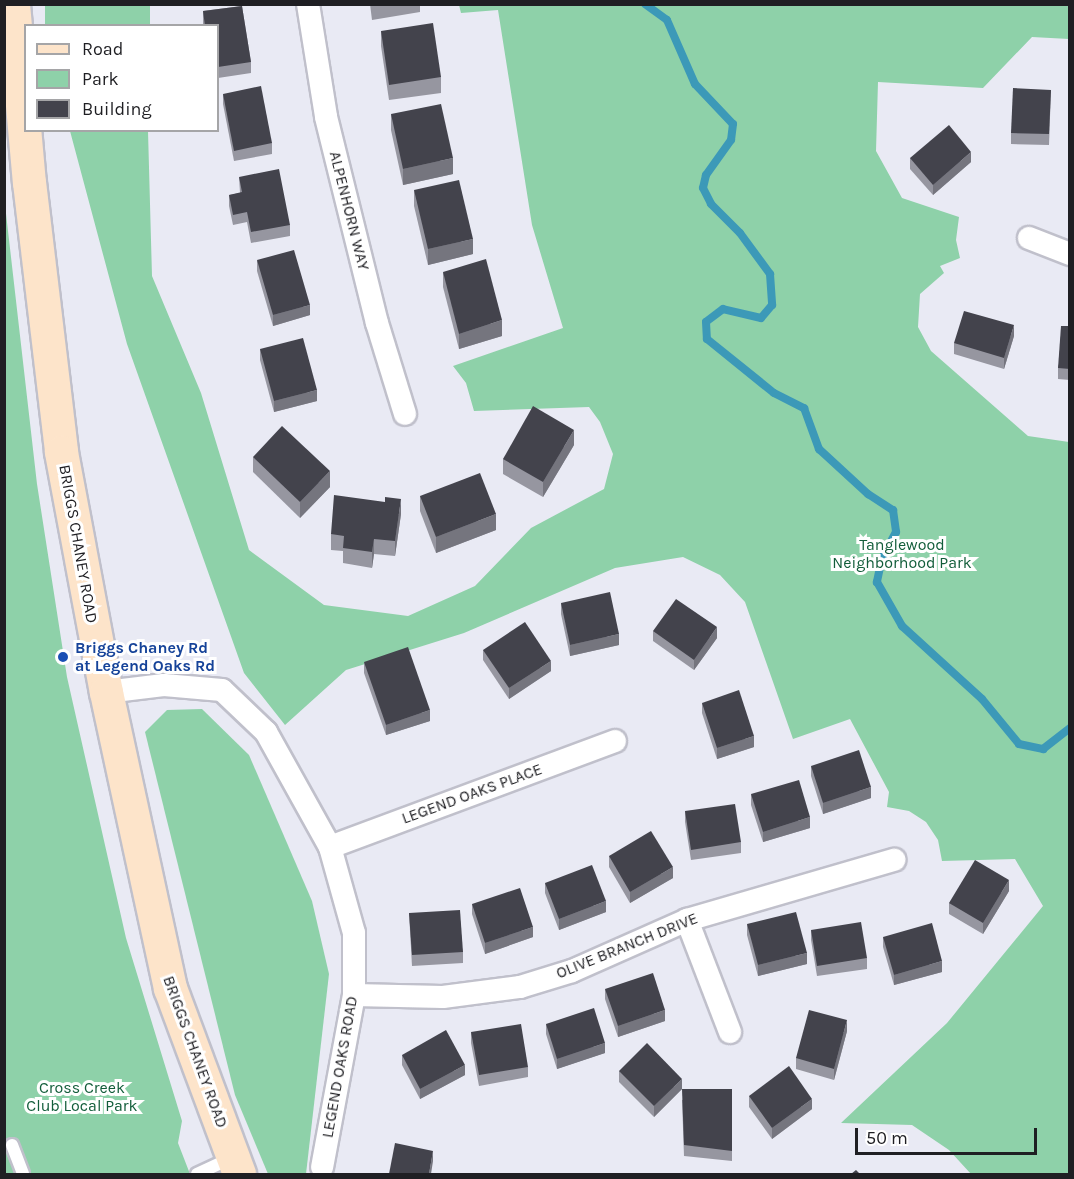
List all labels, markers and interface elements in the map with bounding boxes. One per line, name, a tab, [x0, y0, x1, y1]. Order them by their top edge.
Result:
legend	[24, 24, 219, 132]
text: Road	[82, 38, 123, 60]
text: Park	[82, 68, 119, 90]
text: Building	[82, 98, 152, 120]
street label: ALPENHORN WAY	[325, 149, 373, 273]
street label: BRIGGS CHANEY ROAD	[55, 463, 101, 625]
park label: Tanglewood Neighborhood Park	[832, 535, 972, 573]
place label: Briggs Chaney Rd at Legend Oaks Rd	[75, 638, 215, 676]
marker: Briggs Chaney Rd at Legend Oaks Rd	[56, 650, 70, 664]
street label: LEGEND OAKS PLACE	[399, 760, 545, 828]
street label: OLIVE BRANCH DRIVE	[553, 909, 701, 983]
street label: BRIGGS CHANEY ROAD	[159, 973, 231, 1131]
street label: LEGEND OAKS ROAD	[318, 995, 362, 1139]
park label: Cross Creek Club Local Park	[26, 1078, 138, 1116]
scale bar	[858, 1116, 1040, 1154]
text: 50 m	[866, 1127, 908, 1149]

